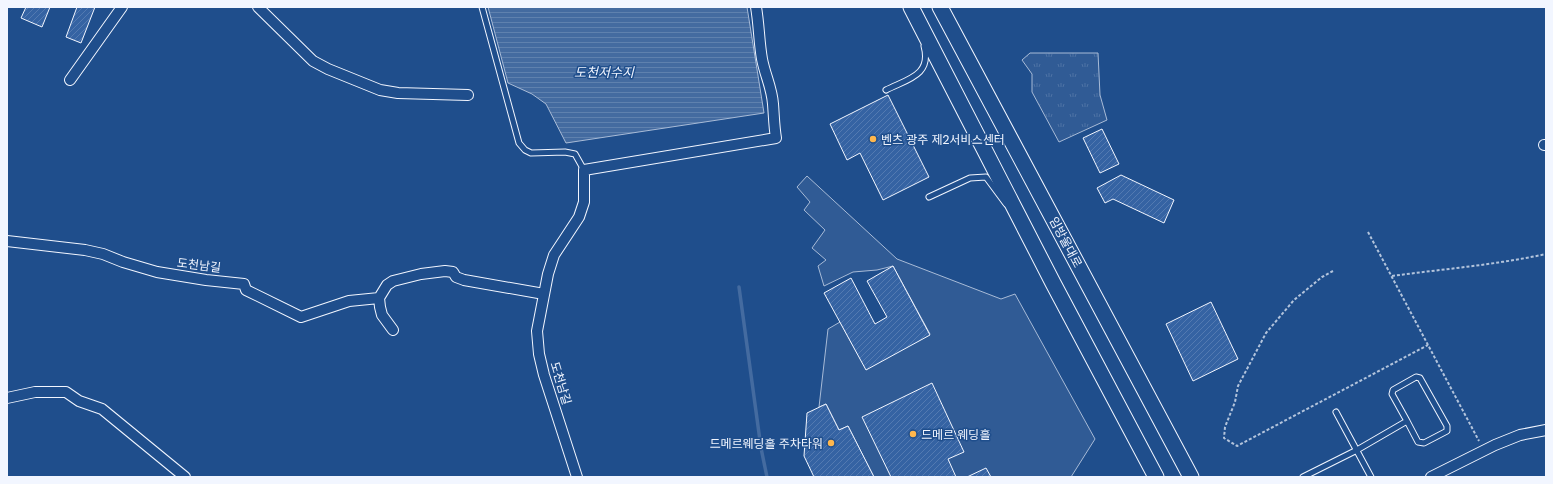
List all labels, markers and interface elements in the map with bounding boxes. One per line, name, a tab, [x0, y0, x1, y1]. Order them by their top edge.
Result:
water label: 도천저수지	[574, 63, 635, 82]
place label: 벤츠 광주 제2서비스센터	[881, 131, 1005, 148]
marker: 벤츠 광주 제2서비스센터	[868, 134, 878, 144]
street label: 임방울대로	[1046, 214, 1086, 270]
street label: 도천남길	[176, 254, 222, 276]
street label: 도천남길	[546, 359, 576, 407]
place label: 드메르 웨딩홀	[921, 426, 990, 443]
marker: 드메르 웨딩홀	[908, 429, 918, 439]
place label: 드메르웨딩홀 주차타워	[709, 435, 823, 452]
marker: 드메르웨딩홀 주차타워	[826, 438, 836, 448]

